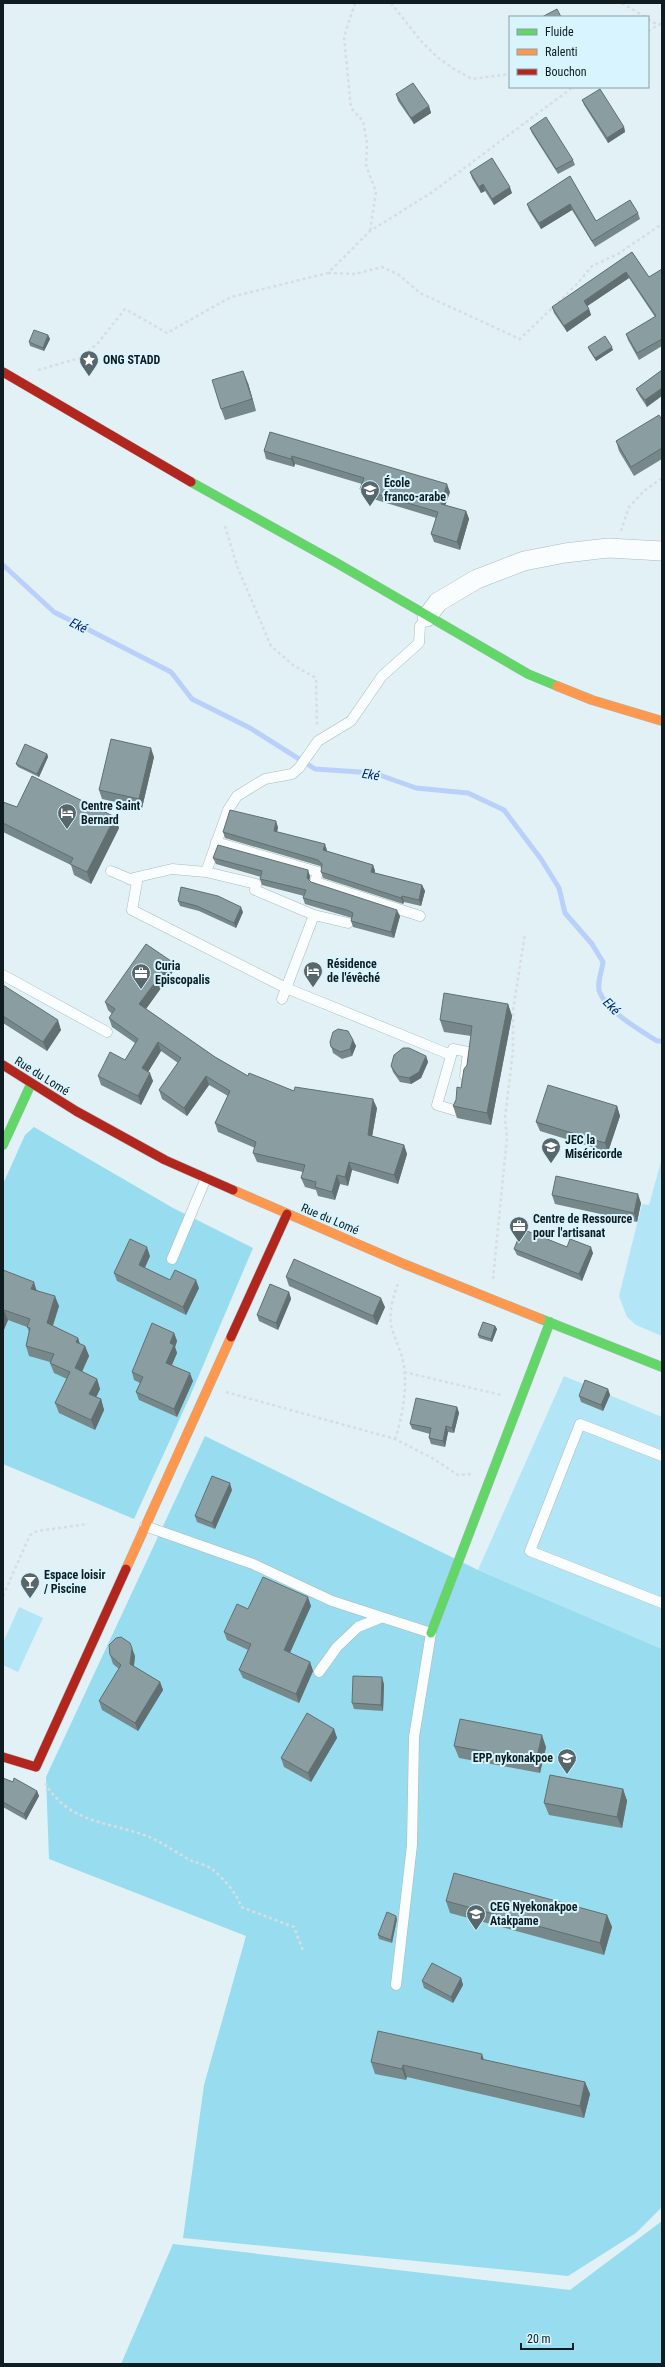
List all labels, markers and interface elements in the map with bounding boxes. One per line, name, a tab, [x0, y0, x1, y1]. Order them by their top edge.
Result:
legend	[509, 16, 649, 88]
text: Fluide	[545, 25, 574, 39]
text: Ralenti	[545, 45, 578, 59]
text: Bouchon	[545, 65, 587, 79]
place icon: ONG STADD	[78, 349, 100, 377]
place label: ONG STADD	[103, 353, 161, 367]
place label: École franco-arabe	[384, 475, 446, 504]
school or university icon: École franco-arabe	[359, 479, 381, 507]
water label: Eké	[67, 615, 90, 636]
water label: Eké	[361, 766, 381, 783]
place label: Centre Saint Bernard	[81, 799, 141, 827]
hotel icon: Centre Saint Bernard	[56, 802, 78, 830]
place label: Résidence de l'évêché	[327, 957, 380, 985]
place label: Curia Episcopalis	[155, 959, 210, 987]
hotel icon: Résidence de l'évêché	[302, 960, 324, 988]
office icon: Curia Episcopalis	[130, 962, 152, 990]
water label: Eké	[600, 995, 623, 1018]
street label: Rue du Lomé	[12, 1054, 72, 1098]
place label: JEC la Miséricorde	[565, 1133, 623, 1161]
school or university icon: JEC la Miséricorde	[540, 1136, 562, 1164]
street label: Rue du Lomé	[299, 1201, 361, 1238]
place label: Centre de Ressource pour l'artisanat	[533, 1212, 633, 1240]
office icon: Centre de Ressource pour l'artisanat	[508, 1215, 530, 1243]
place label: Espace loisir / Piscine	[44, 1568, 105, 1596]
bar icon: Espace loisir / Piscine	[19, 1571, 41, 1599]
school or university icon: EPP nykonakpoe	[556, 1747, 578, 1775]
place label: EPP nykonakpoe	[473, 1751, 553, 1765]
place label: CEG Nyekonakpoe Atakpame	[490, 1900, 578, 1928]
school or university icon: CEG Nyekonakpoe Atakpame	[465, 1903, 487, 1931]
scale bar	[521, 2325, 573, 2351]
text: 20 m	[527, 2332, 551, 2346]

